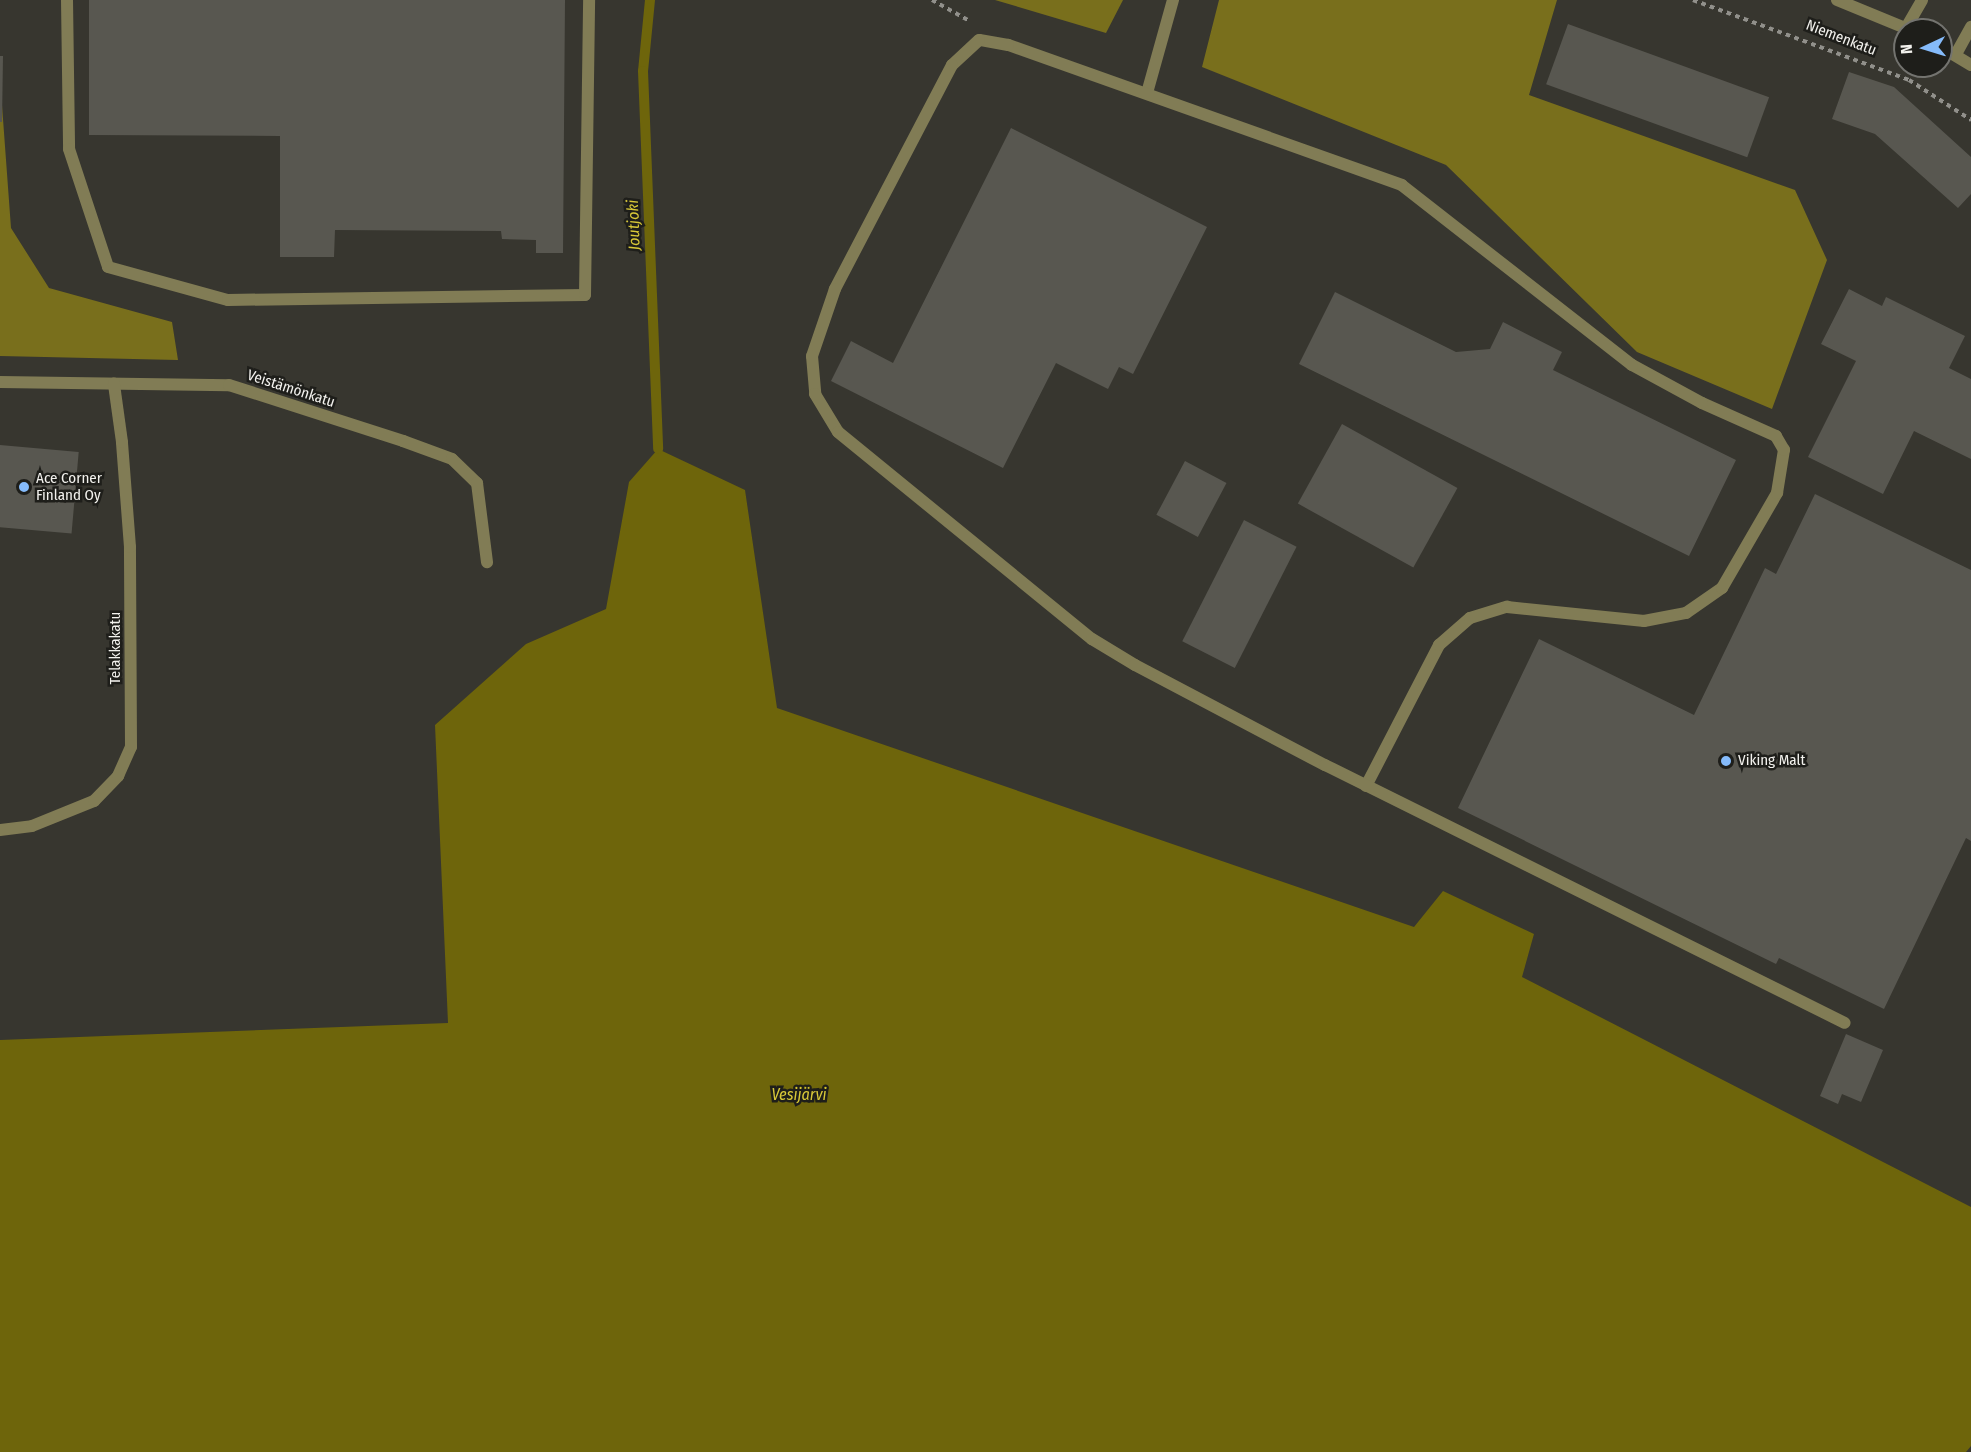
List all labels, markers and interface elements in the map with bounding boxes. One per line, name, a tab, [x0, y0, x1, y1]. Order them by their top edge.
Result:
street label: Niemenkatu	[1803, 16, 1879, 60]
north arrow	[1893, 18, 1953, 78]
text: N	[1897, 44, 1916, 55]
water label: Joutjoki	[624, 199, 644, 251]
street label: Veistämönkatu	[245, 366, 337, 412]
place label: Ace Corner Finland Oy	[36, 469, 102, 504]
marker: Ace Corner Finland Oy	[17, 480, 31, 494]
street label: Telakkakatu	[107, 612, 125, 684]
place label: Viking Malt	[1738, 752, 1805, 770]
marker: Viking Malt	[1719, 754, 1733, 768]
water label: Vesijärvi	[771, 1085, 827, 1105]

